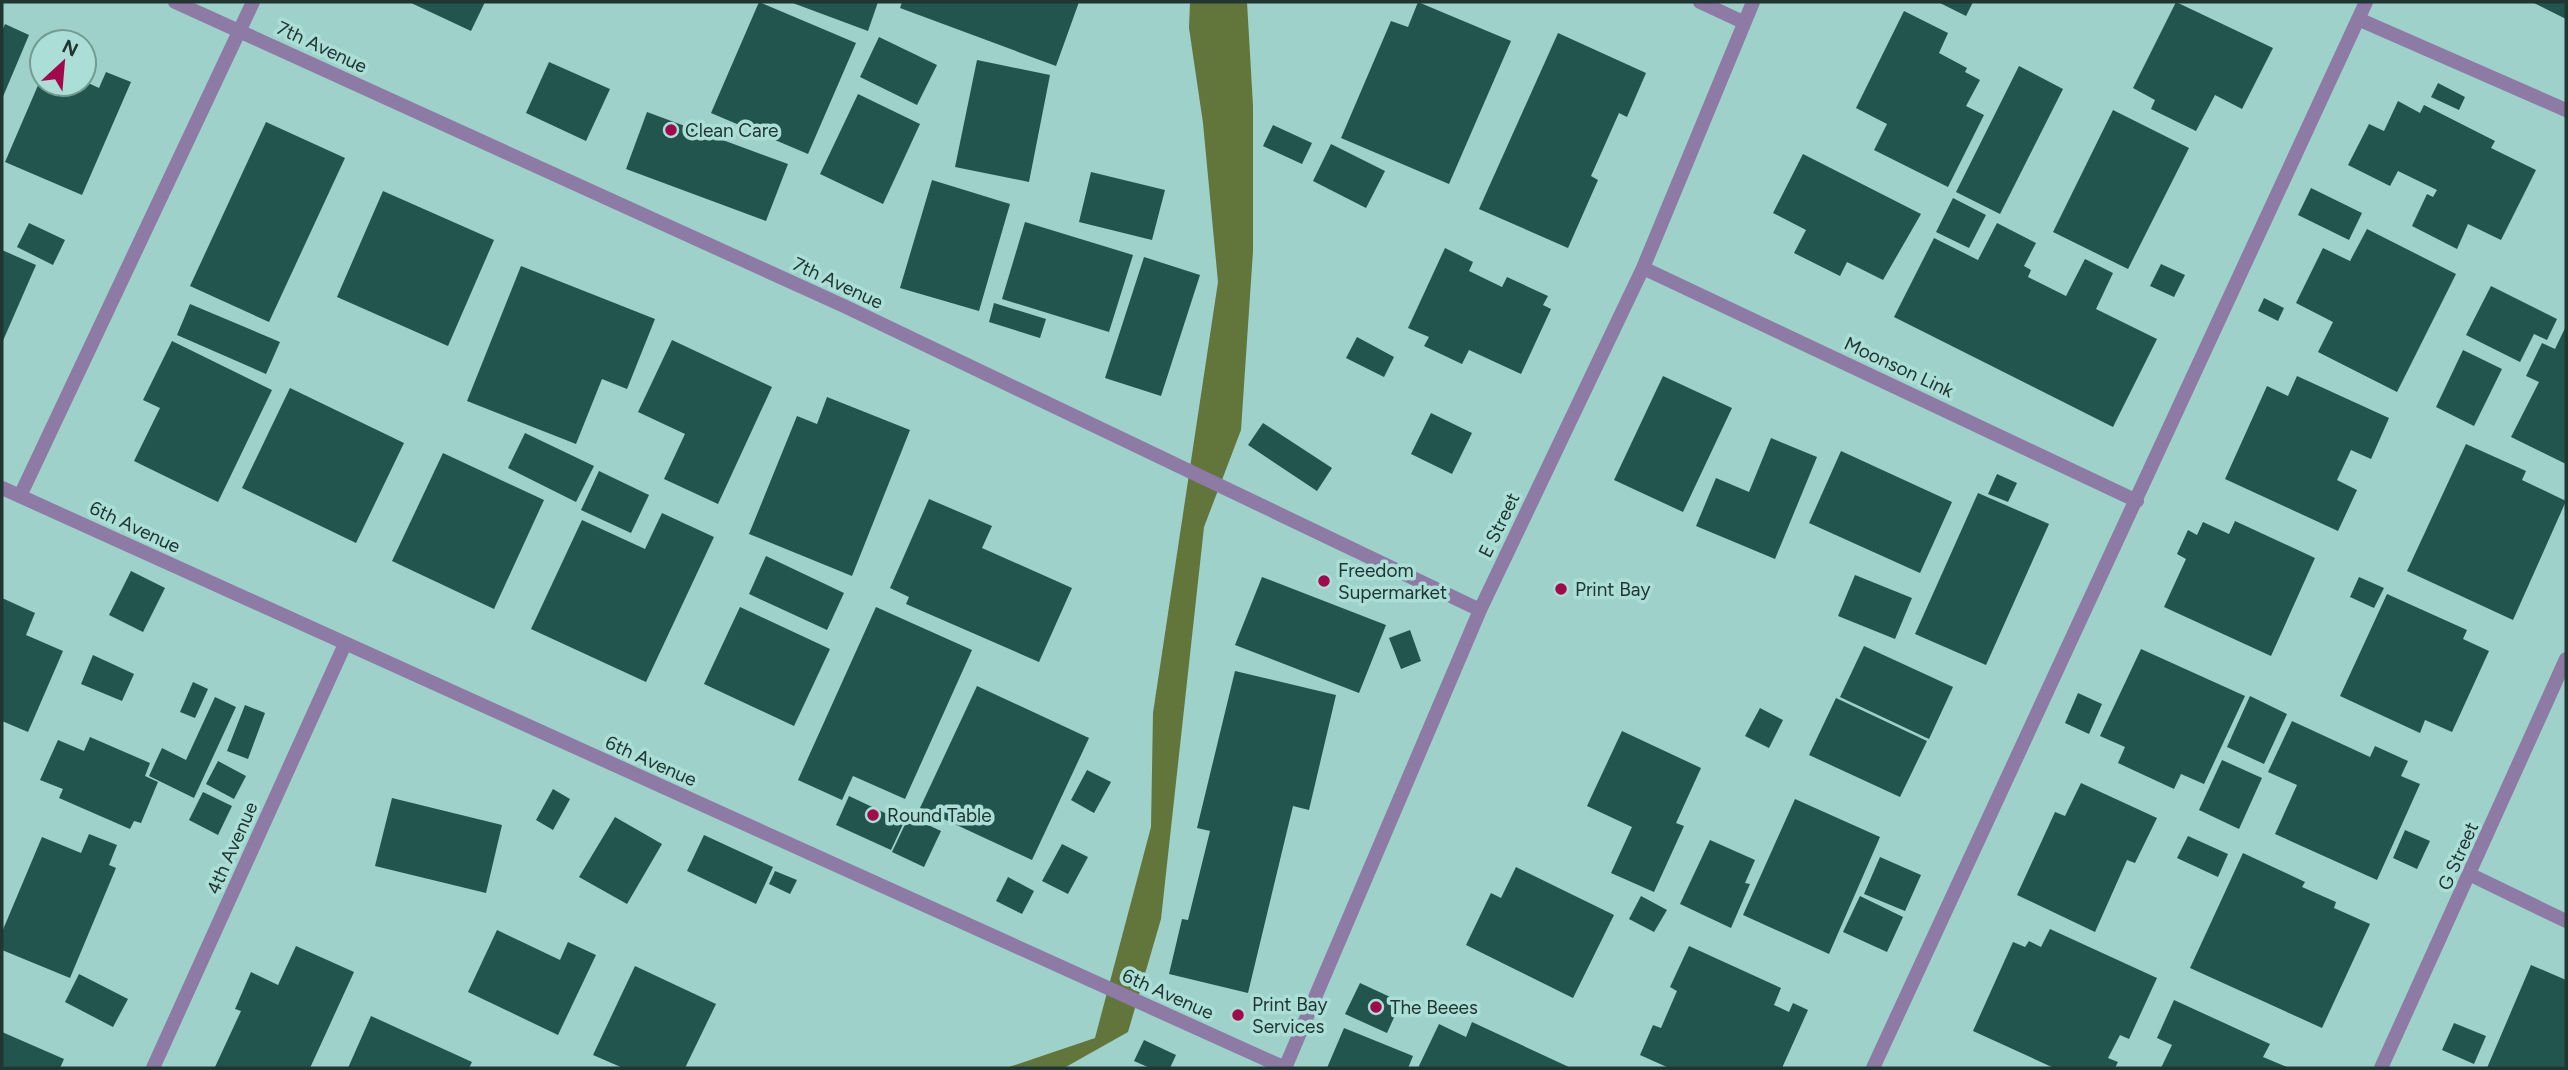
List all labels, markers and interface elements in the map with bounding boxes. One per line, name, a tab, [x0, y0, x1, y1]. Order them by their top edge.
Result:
street label: 7th Avenue	[273, 16, 371, 78]
north arrow	[28, 28, 98, 98]
text: N	[59, 35, 82, 62]
place label: Clean Care	[685, 119, 778, 142]
marker: Clean Care	[663, 122, 679, 138]
street label: 7th Avenue	[789, 252, 887, 314]
street label: Moonson Link	[1841, 332, 1958, 403]
street label: E Street	[1474, 489, 1524, 561]
street label: 6th Avenue	[86, 496, 184, 558]
place label: Freedom Supermarket	[1338, 559, 1447, 604]
marker: Freedom Supermarket	[1316, 573, 1332, 589]
place label: Print Bay	[1575, 578, 1650, 601]
marker: Print Bay	[1553, 581, 1569, 597]
street label: 6th Avenue	[602, 731, 700, 791]
street label: 4th Avenue	[201, 798, 263, 898]
place label: Round Table	[887, 804, 992, 827]
marker: Round Table	[865, 807, 881, 823]
street label: G Street	[2433, 818, 2483, 894]
street label: 6th Avenue	[1119, 964, 1217, 1024]
place label: Print Bay Services	[1252, 993, 1327, 1038]
place label: The Beees	[1390, 996, 1478, 1019]
marker: The Beees	[1368, 999, 1384, 1015]
marker: Print Bay Services	[1230, 1007, 1246, 1023]

